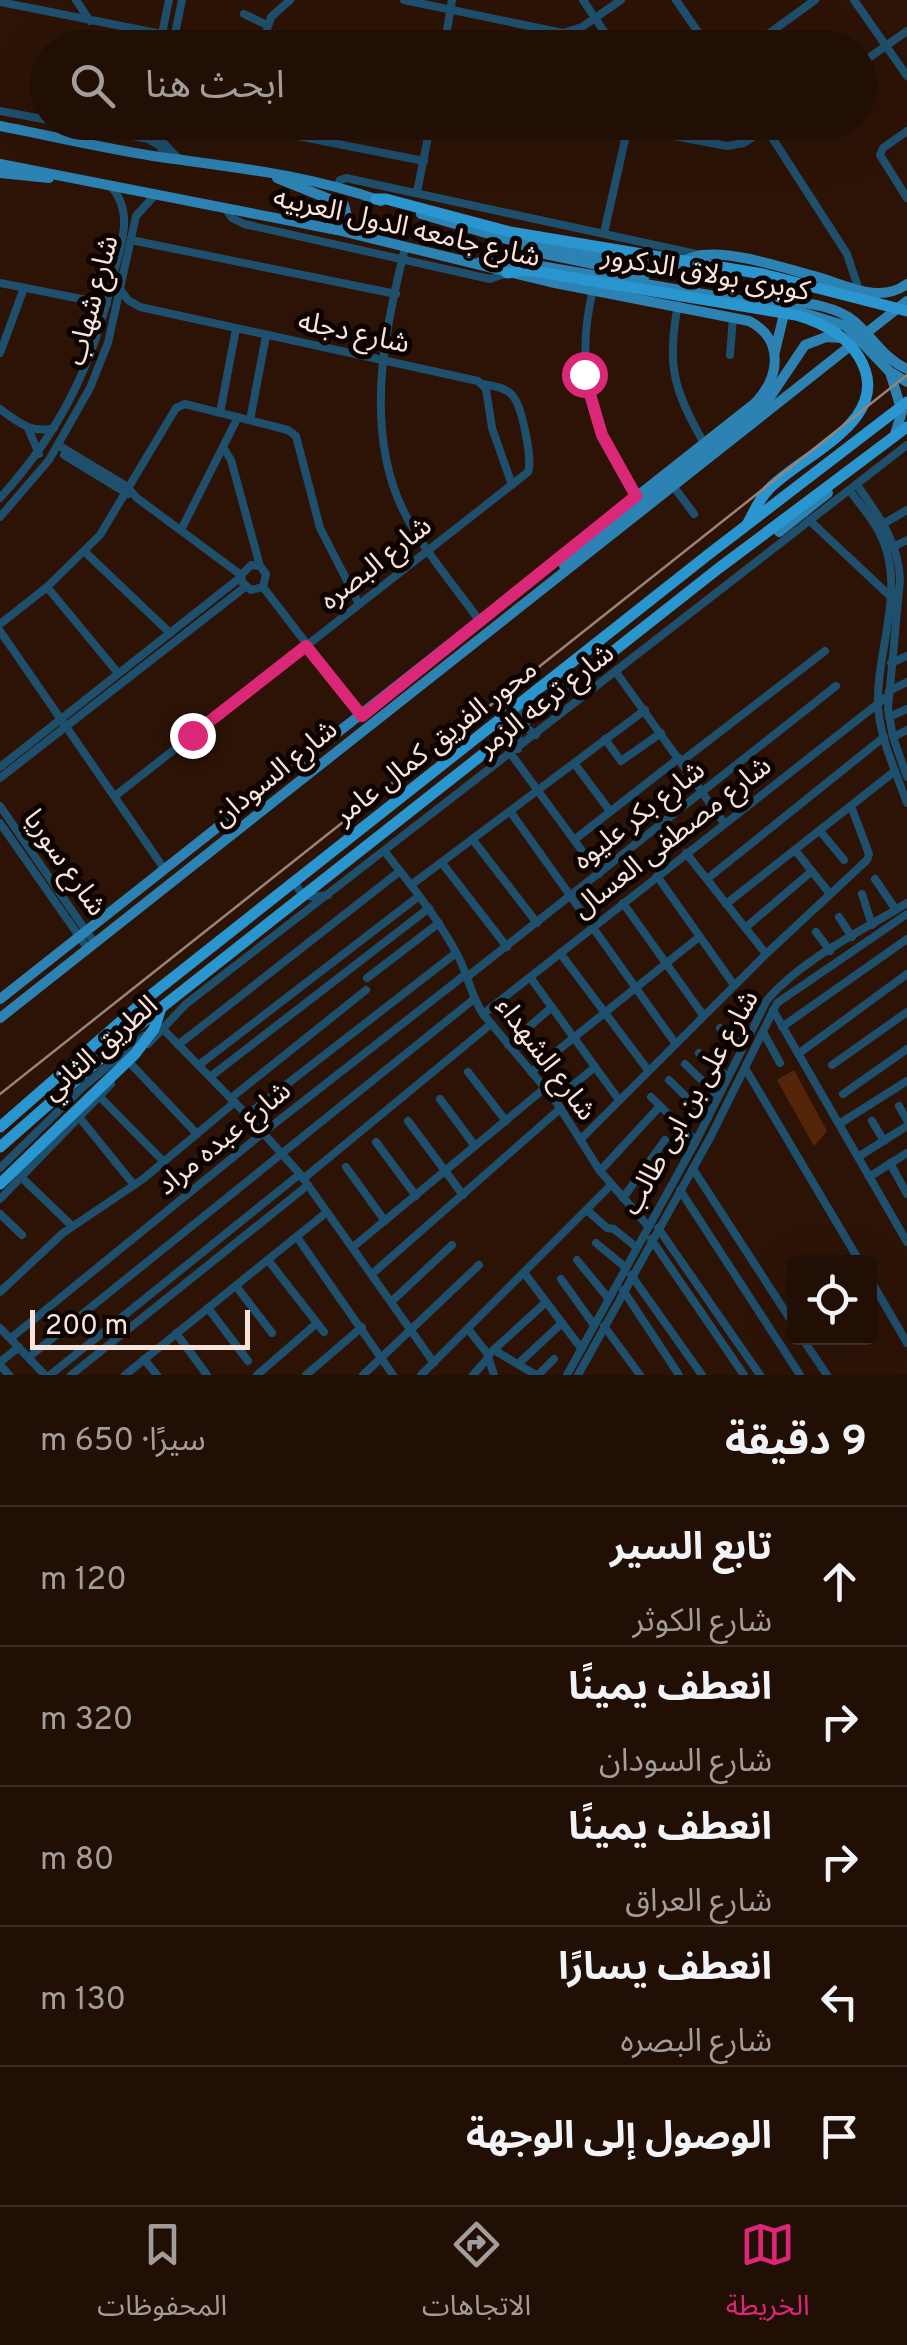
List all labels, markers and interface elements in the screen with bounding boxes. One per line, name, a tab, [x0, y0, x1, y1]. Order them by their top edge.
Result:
search box	[30, 30, 877, 140]
icon: search	[65, 58, 120, 113]
text: ابحث هنا	[145, 63, 285, 112]
street label: شارع جامعه الدول العربيه	[269, 181, 543, 277]
street label: شارع شهاب	[59, 232, 129, 370]
street label: كوبرى بولاق الدكرور	[598, 239, 813, 311]
street label: شارع دجله	[294, 305, 412, 363]
route start	[562, 352, 608, 398]
street label: شارع البصره	[314, 509, 440, 619]
street label: شارع ترعه الزمر	[470, 637, 623, 767]
street label: محور الفريق كمال عامر	[327, 653, 546, 835]
route end	[170, 713, 216, 759]
street label: شارع السودان	[206, 713, 346, 836]
street label: شارع مصطفى العسال	[566, 749, 780, 927]
street label: شارع بكر عليوه	[566, 754, 713, 879]
street label: شارع سوريا	[14, 803, 113, 924]
street label: شارع على بن ابى طالب	[615, 985, 768, 1222]
street label: الطريق الثاني	[35, 989, 167, 1110]
street label: شارع الشهداء	[486, 991, 603, 1129]
street label: شارع عبده مراد	[150, 1074, 299, 1205]
map controls	[787, 1255, 877, 1345]
button: locate	[787, 1255, 877, 1345]
scale bar	[30, 1305, 250, 1350]
text: 200 m	[45, 1309, 128, 1345]
text: 9 دقيقة	[725, 1417, 867, 1470]
text: سيرًا · 650 m	[40, 1422, 206, 1462]
text: تابع السير	[610, 1525, 772, 1574]
icon: ahead	[812, 1554, 867, 1609]
text: 120 m	[40, 1561, 127, 1601]
text: شارع الكوثر	[633, 1603, 772, 1643]
text: انعطف يمينًا	[568, 1665, 772, 1714]
icon: right	[812, 1694, 867, 1749]
text: 320 m	[40, 1701, 133, 1741]
text: شارع السودان	[599, 1743, 772, 1783]
text: انعطف يمينًا	[568, 1805, 772, 1854]
icon: right	[812, 1834, 867, 1889]
text: 80 m	[40, 1841, 114, 1881]
text: شارع العراق	[625, 1883, 772, 1923]
text: انعطف يسارًا	[558, 1945, 772, 1994]
icon: left	[812, 1974, 867, 2029]
text: 130 m	[40, 1981, 126, 2021]
text: شارع البصره	[620, 2023, 772, 2063]
icon: arrive	[812, 2109, 867, 2164]
text: الوصول إلى الوجهة	[466, 2114, 772, 2163]
tab: المحفوظات	[97, 2217, 227, 2336]
tab: الاتجاهات	[422, 2217, 531, 2336]
tab: الخريطة	[726, 2217, 810, 2336]

